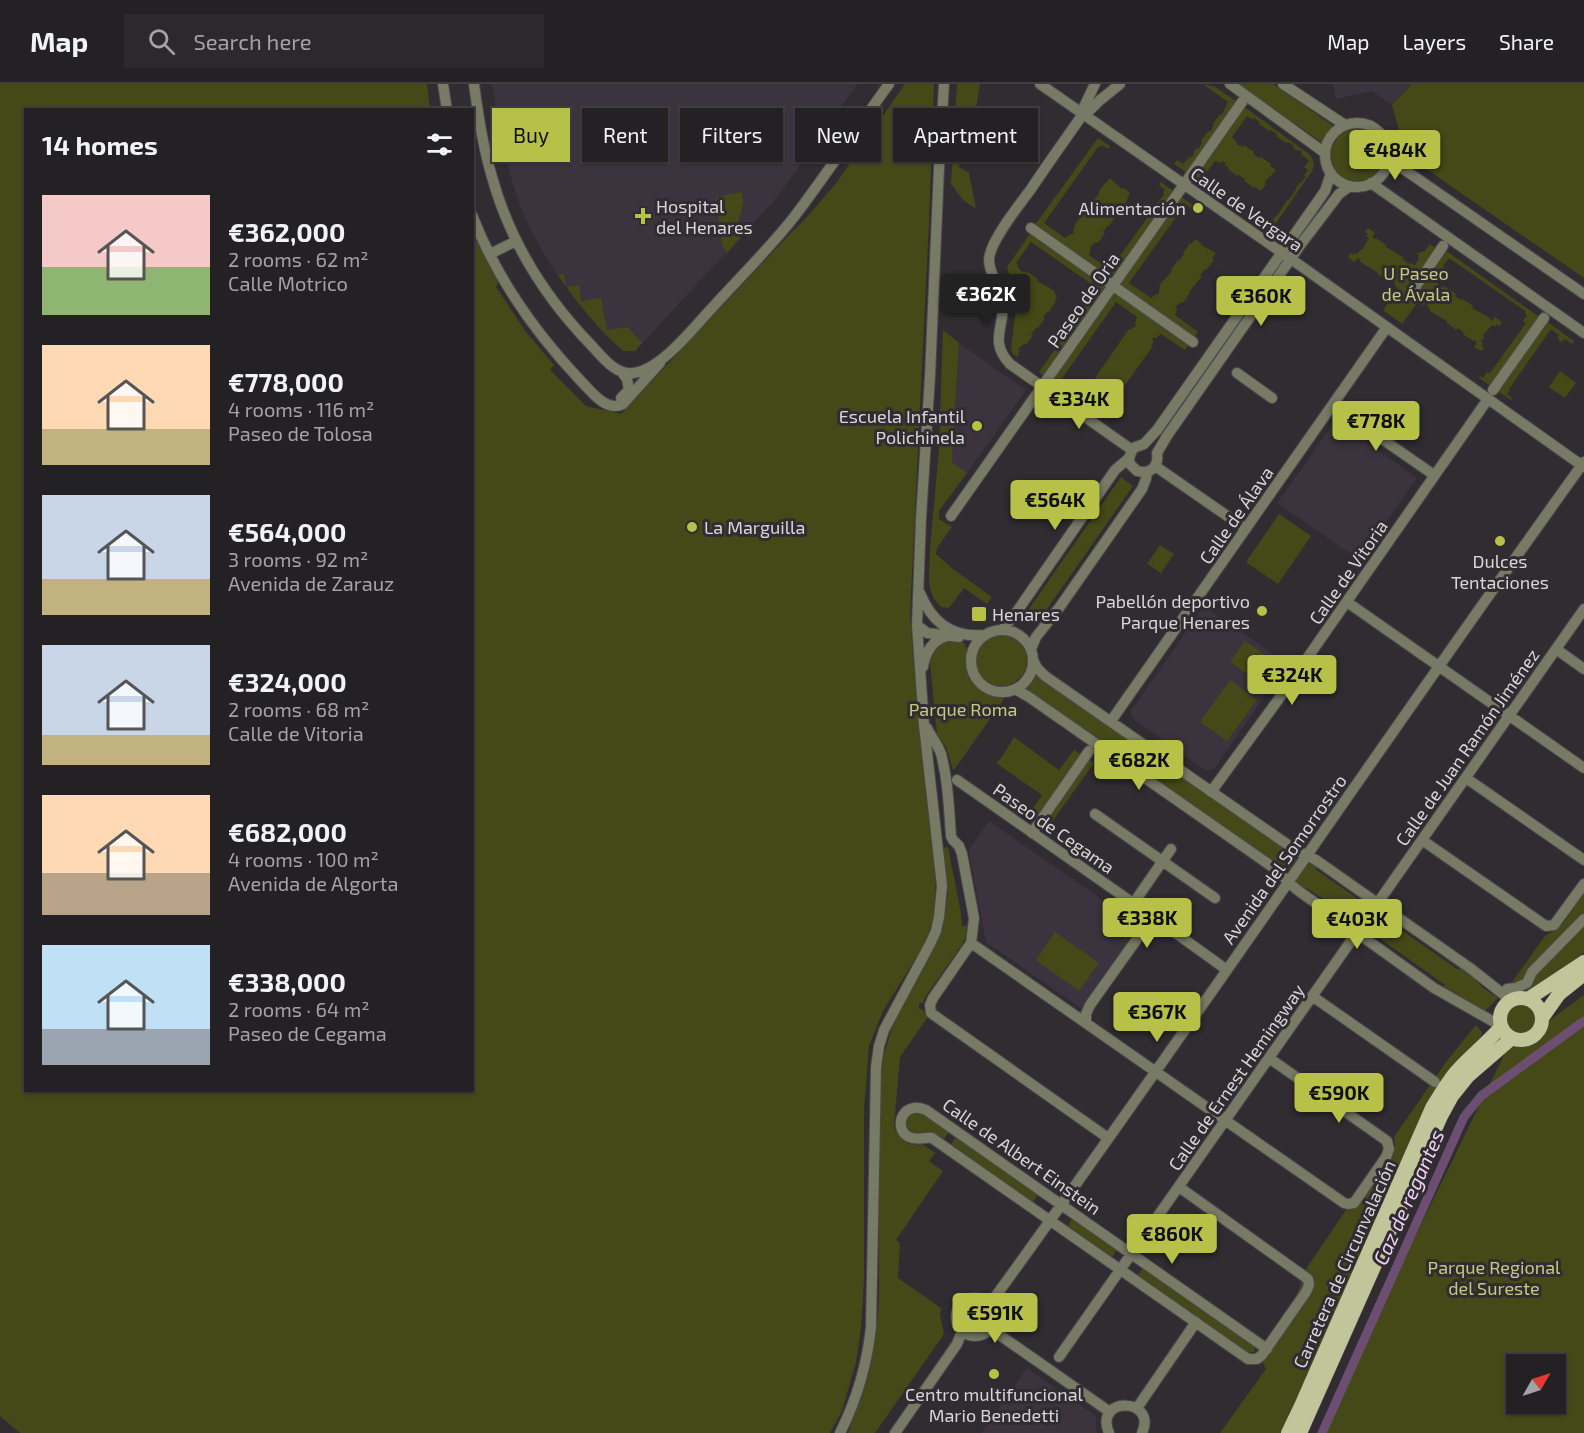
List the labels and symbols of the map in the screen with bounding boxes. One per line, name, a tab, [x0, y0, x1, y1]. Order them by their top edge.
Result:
pin: €484K	[1353, 130, 1437, 181]
street label: Calle de Vergara	[1187, 162, 1307, 256]
place label: Hospital del Henares	[656, 195, 753, 238]
place label: Alimentación	[1078, 197, 1186, 219]
marker: Alimentación	[1191, 201, 1205, 215]
marker: Hospital del Henares	[634, 207, 652, 225]
street label: Paseo de Oria	[1042, 248, 1124, 352]
park label: U Paseo de Ávala	[1382, 262, 1450, 305]
pin: €362K	[944, 274, 1028, 325]
pin: €360K	[1219, 276, 1303, 327]
pin: €334K	[1037, 379, 1121, 430]
pin: €778K	[1334, 401, 1418, 452]
place label: Escuela Infantil Polichinela	[839, 405, 966, 448]
marker: Escuela Infantil Polichinela	[970, 419, 984, 433]
street label: Calle de Álava	[1194, 462, 1278, 568]
pin: €564K	[1013, 480, 1097, 531]
place label: La Marguilla	[704, 516, 805, 538]
street label: Calle de Vitoria	[1304, 516, 1392, 628]
marker: La Marguilla	[685, 520, 699, 534]
marker: Dulces Tentaciones	[1493, 534, 1507, 548]
place label: Dulces Tentaciones	[1451, 550, 1549, 593]
place label: Pabellón deportivo Parque Henares	[1095, 590, 1250, 633]
place label: Henares	[992, 603, 1060, 625]
marker: Pabellón deportivo Parque Henares	[1255, 604, 1269, 618]
marker: Henares	[970, 605, 988, 623]
street label: Calle de Juan Ramón Jiménez	[1390, 644, 1544, 850]
pin: €324K	[1250, 655, 1334, 706]
park label: Parque Roma	[909, 698, 1017, 720]
pin: €682K	[1097, 740, 1181, 791]
street label: Avenida del Somorrostro	[1217, 770, 1351, 948]
street label: Paseo de Cegama	[989, 778, 1119, 878]
pin: €338K	[1105, 898, 1189, 949]
pin: €403K	[1315, 899, 1399, 950]
street label: Calle de Ernest Hemingway	[1163, 979, 1309, 1174]
pin: €367K	[1115, 992, 1199, 1043]
pin: €590K	[1297, 1073, 1381, 1124]
street label: Calle de Albert Einstein	[939, 1093, 1105, 1219]
water label: Caz de regantes	[1367, 1126, 1449, 1268]
street label: Carretera de Circunvalación	[1288, 1157, 1400, 1371]
pin: €860K	[1130, 1214, 1214, 1265]
park label: Parque Regional del Sureste	[1428, 1256, 1561, 1299]
pin: €591K	[953, 1293, 1037, 1344]
north arrow	[1506, 1354, 1566, 1414]
marker: Centro multifuncional Mario Benedetti	[987, 1367, 1001, 1381]
place label: Centro multifuncional Mario Benedetti	[905, 1383, 1084, 1426]

